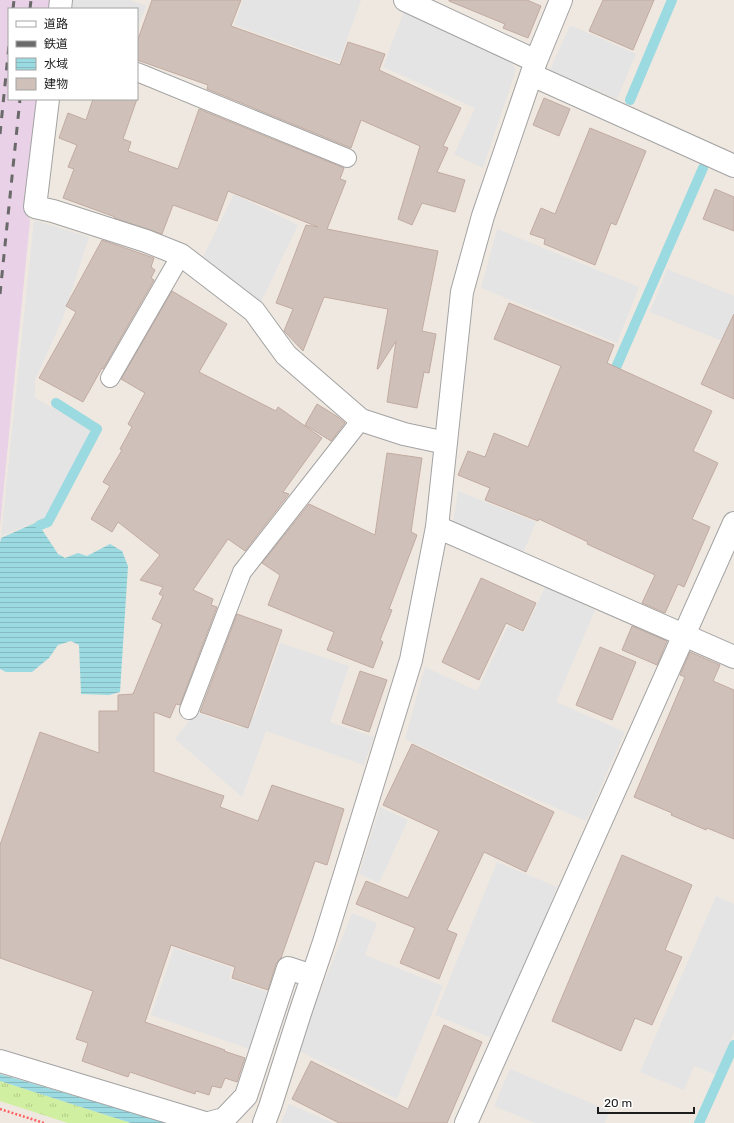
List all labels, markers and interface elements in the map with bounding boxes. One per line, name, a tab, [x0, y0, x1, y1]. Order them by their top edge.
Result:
legend	[8, 8, 138, 100]
text: 道路	[44, 17, 68, 31]
text: 鉄道	[44, 37, 68, 51]
text: 水域	[44, 57, 68, 71]
text: 建物	[44, 77, 68, 91]
scale bar	[598, 1089, 694, 1115]
text: 20 m	[604, 1096, 632, 1110]

